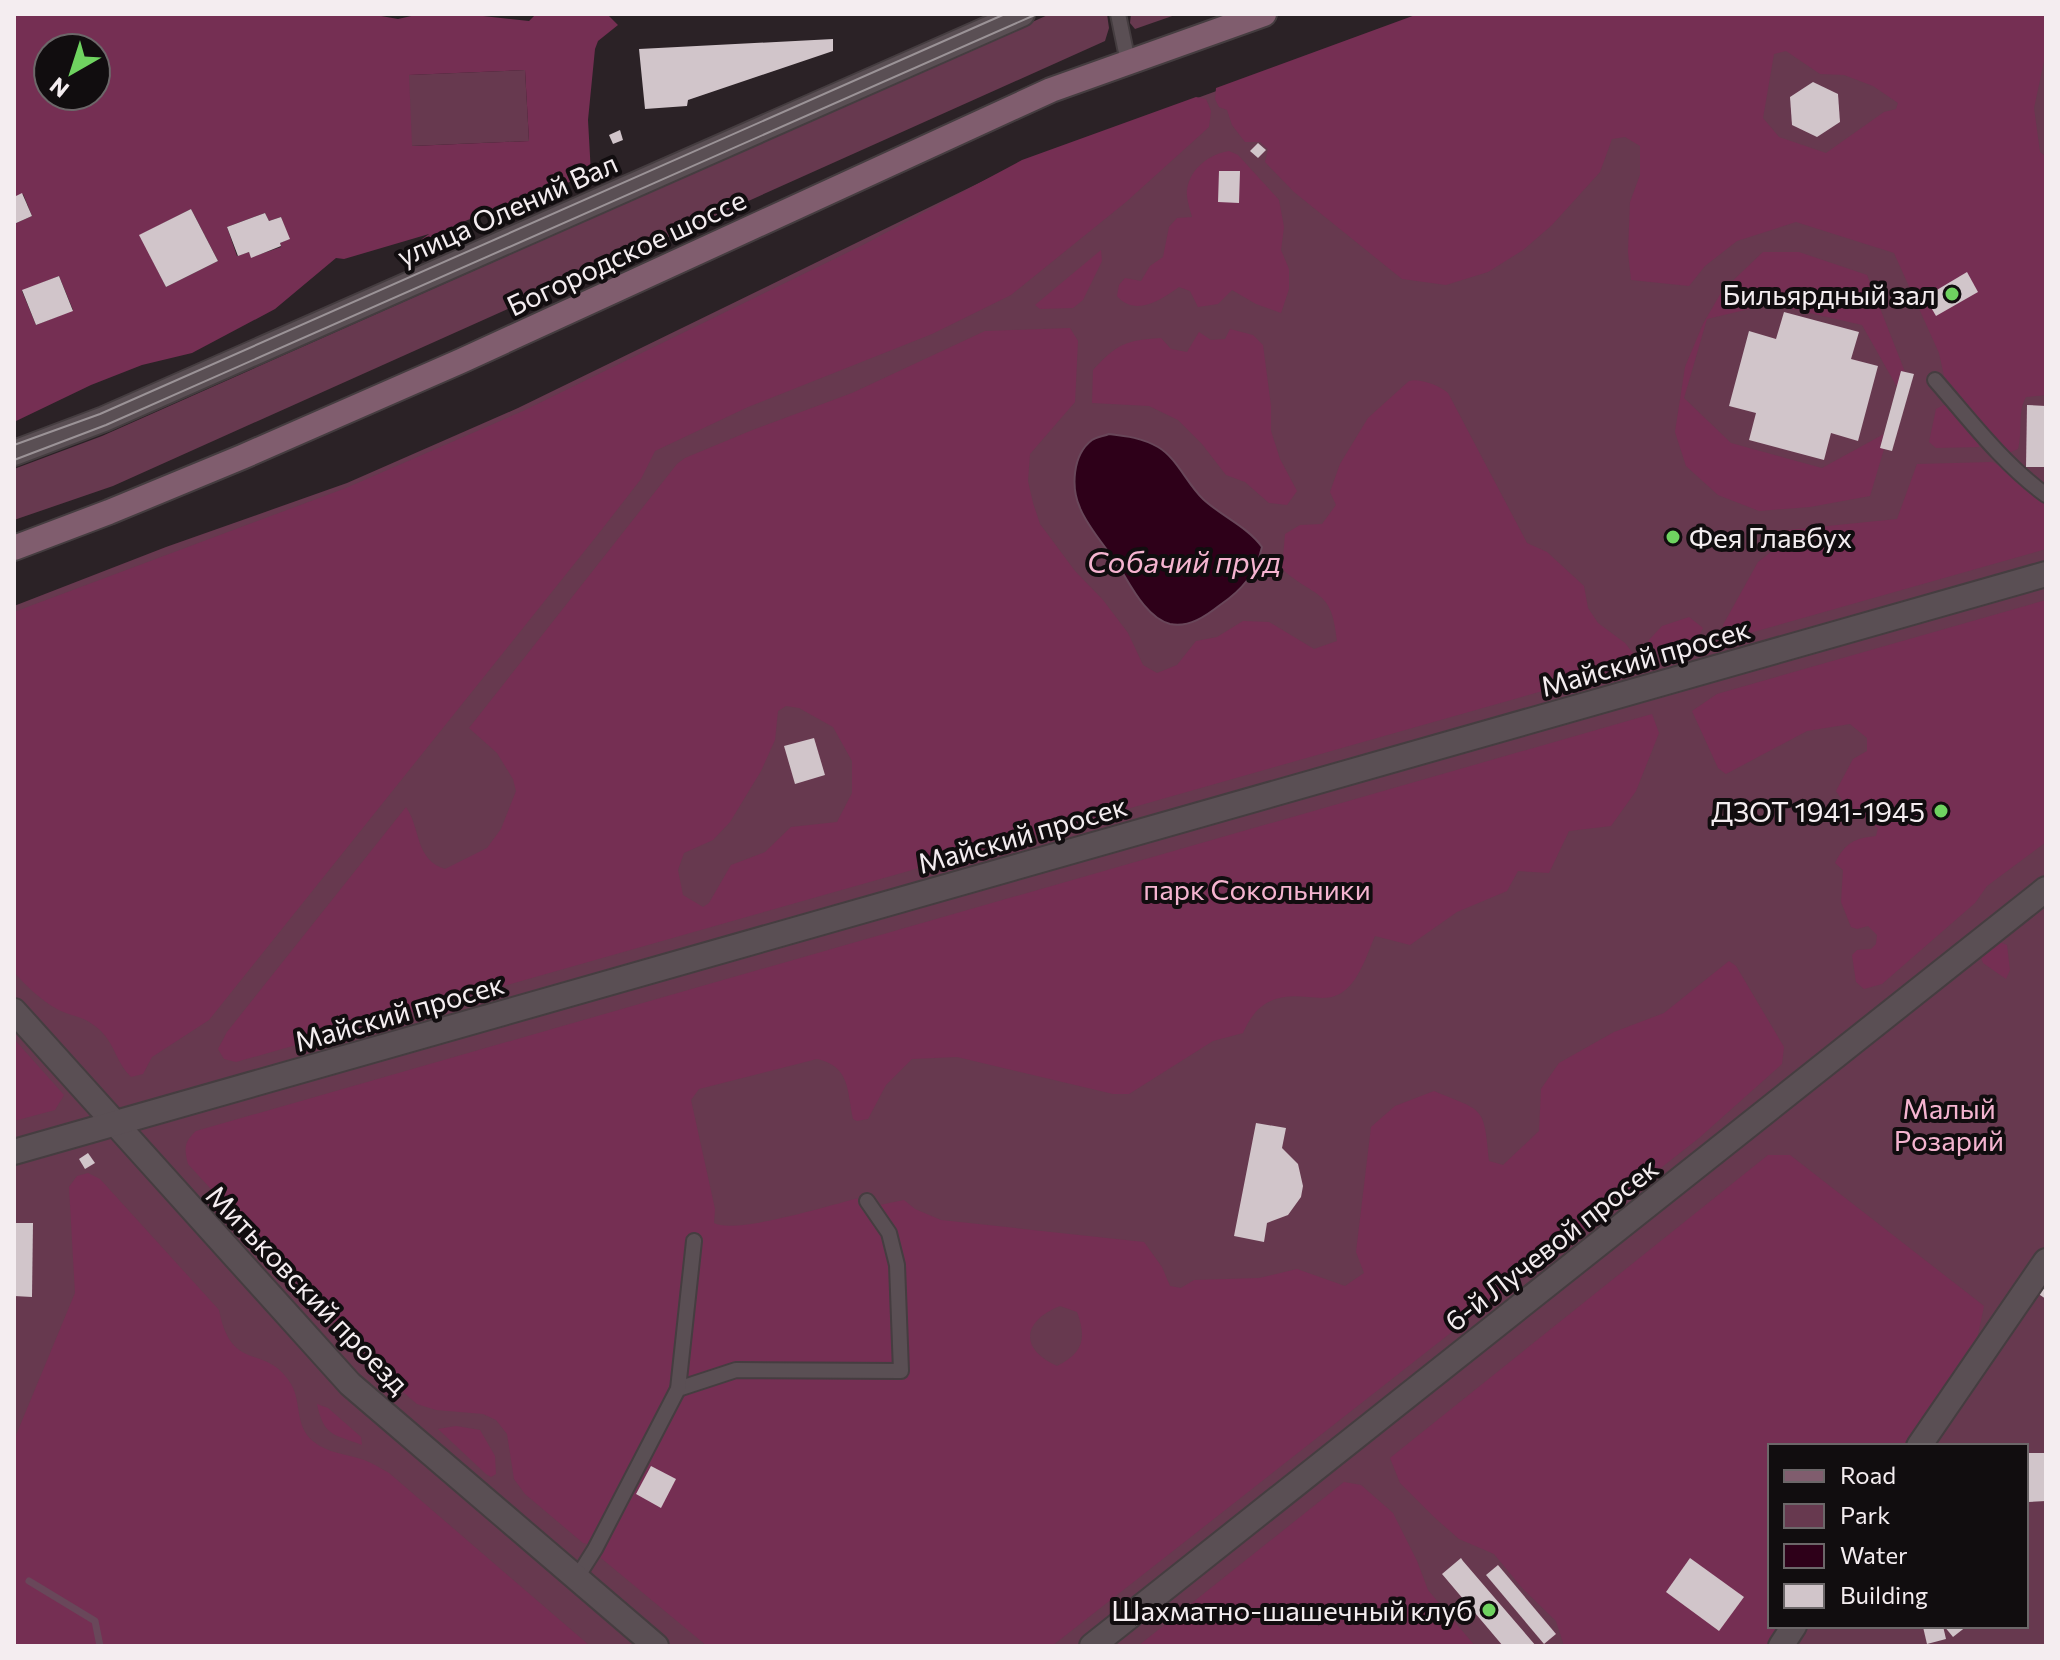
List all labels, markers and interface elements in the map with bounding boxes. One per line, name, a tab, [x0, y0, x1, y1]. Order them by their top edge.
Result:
north arrow	[32, 32, 112, 112]
text: N	[44, 72, 74, 104]
street label: улица Олений Вал	[392, 145, 622, 273]
street label: Богородское шоссе	[501, 182, 751, 322]
place label: Бильярдный зал	[1722, 277, 1936, 311]
marker: Бильярдный зал	[1943, 285, 1961, 303]
place label: Фея Главбух	[1689, 520, 1852, 554]
marker: Фея Главбух	[1664, 528, 1682, 546]
water label: Собачий пруд	[1087, 542, 1281, 579]
street label: Майский просек	[1536, 611, 1754, 703]
street label: Майский просек	[913, 788, 1131, 880]
place label: ДЗОТ 1941-1945	[1711, 794, 1925, 828]
marker: ДЗОТ 1941-1945	[1932, 802, 1950, 820]
park label: парк Сокольники	[1143, 872, 1371, 906]
street label: Майский просек	[290, 966, 508, 1058]
park label: Малый Розарий	[1894, 1091, 2004, 1157]
street label: 6-й Лучевой просек	[1438, 1150, 1664, 1338]
street label: Митьковский проезд	[200, 1178, 416, 1400]
legend	[1768, 1444, 2028, 1628]
text: Road	[1840, 1460, 1896, 1489]
text: Park	[1840, 1500, 1890, 1529]
text: Water	[1840, 1540, 1908, 1569]
text: Building	[1840, 1580, 1928, 1609]
place label: Шахматно-шашечный клуб	[1111, 1593, 1473, 1627]
marker: Шахматно-шашечный клуб	[1480, 1601, 1498, 1619]

